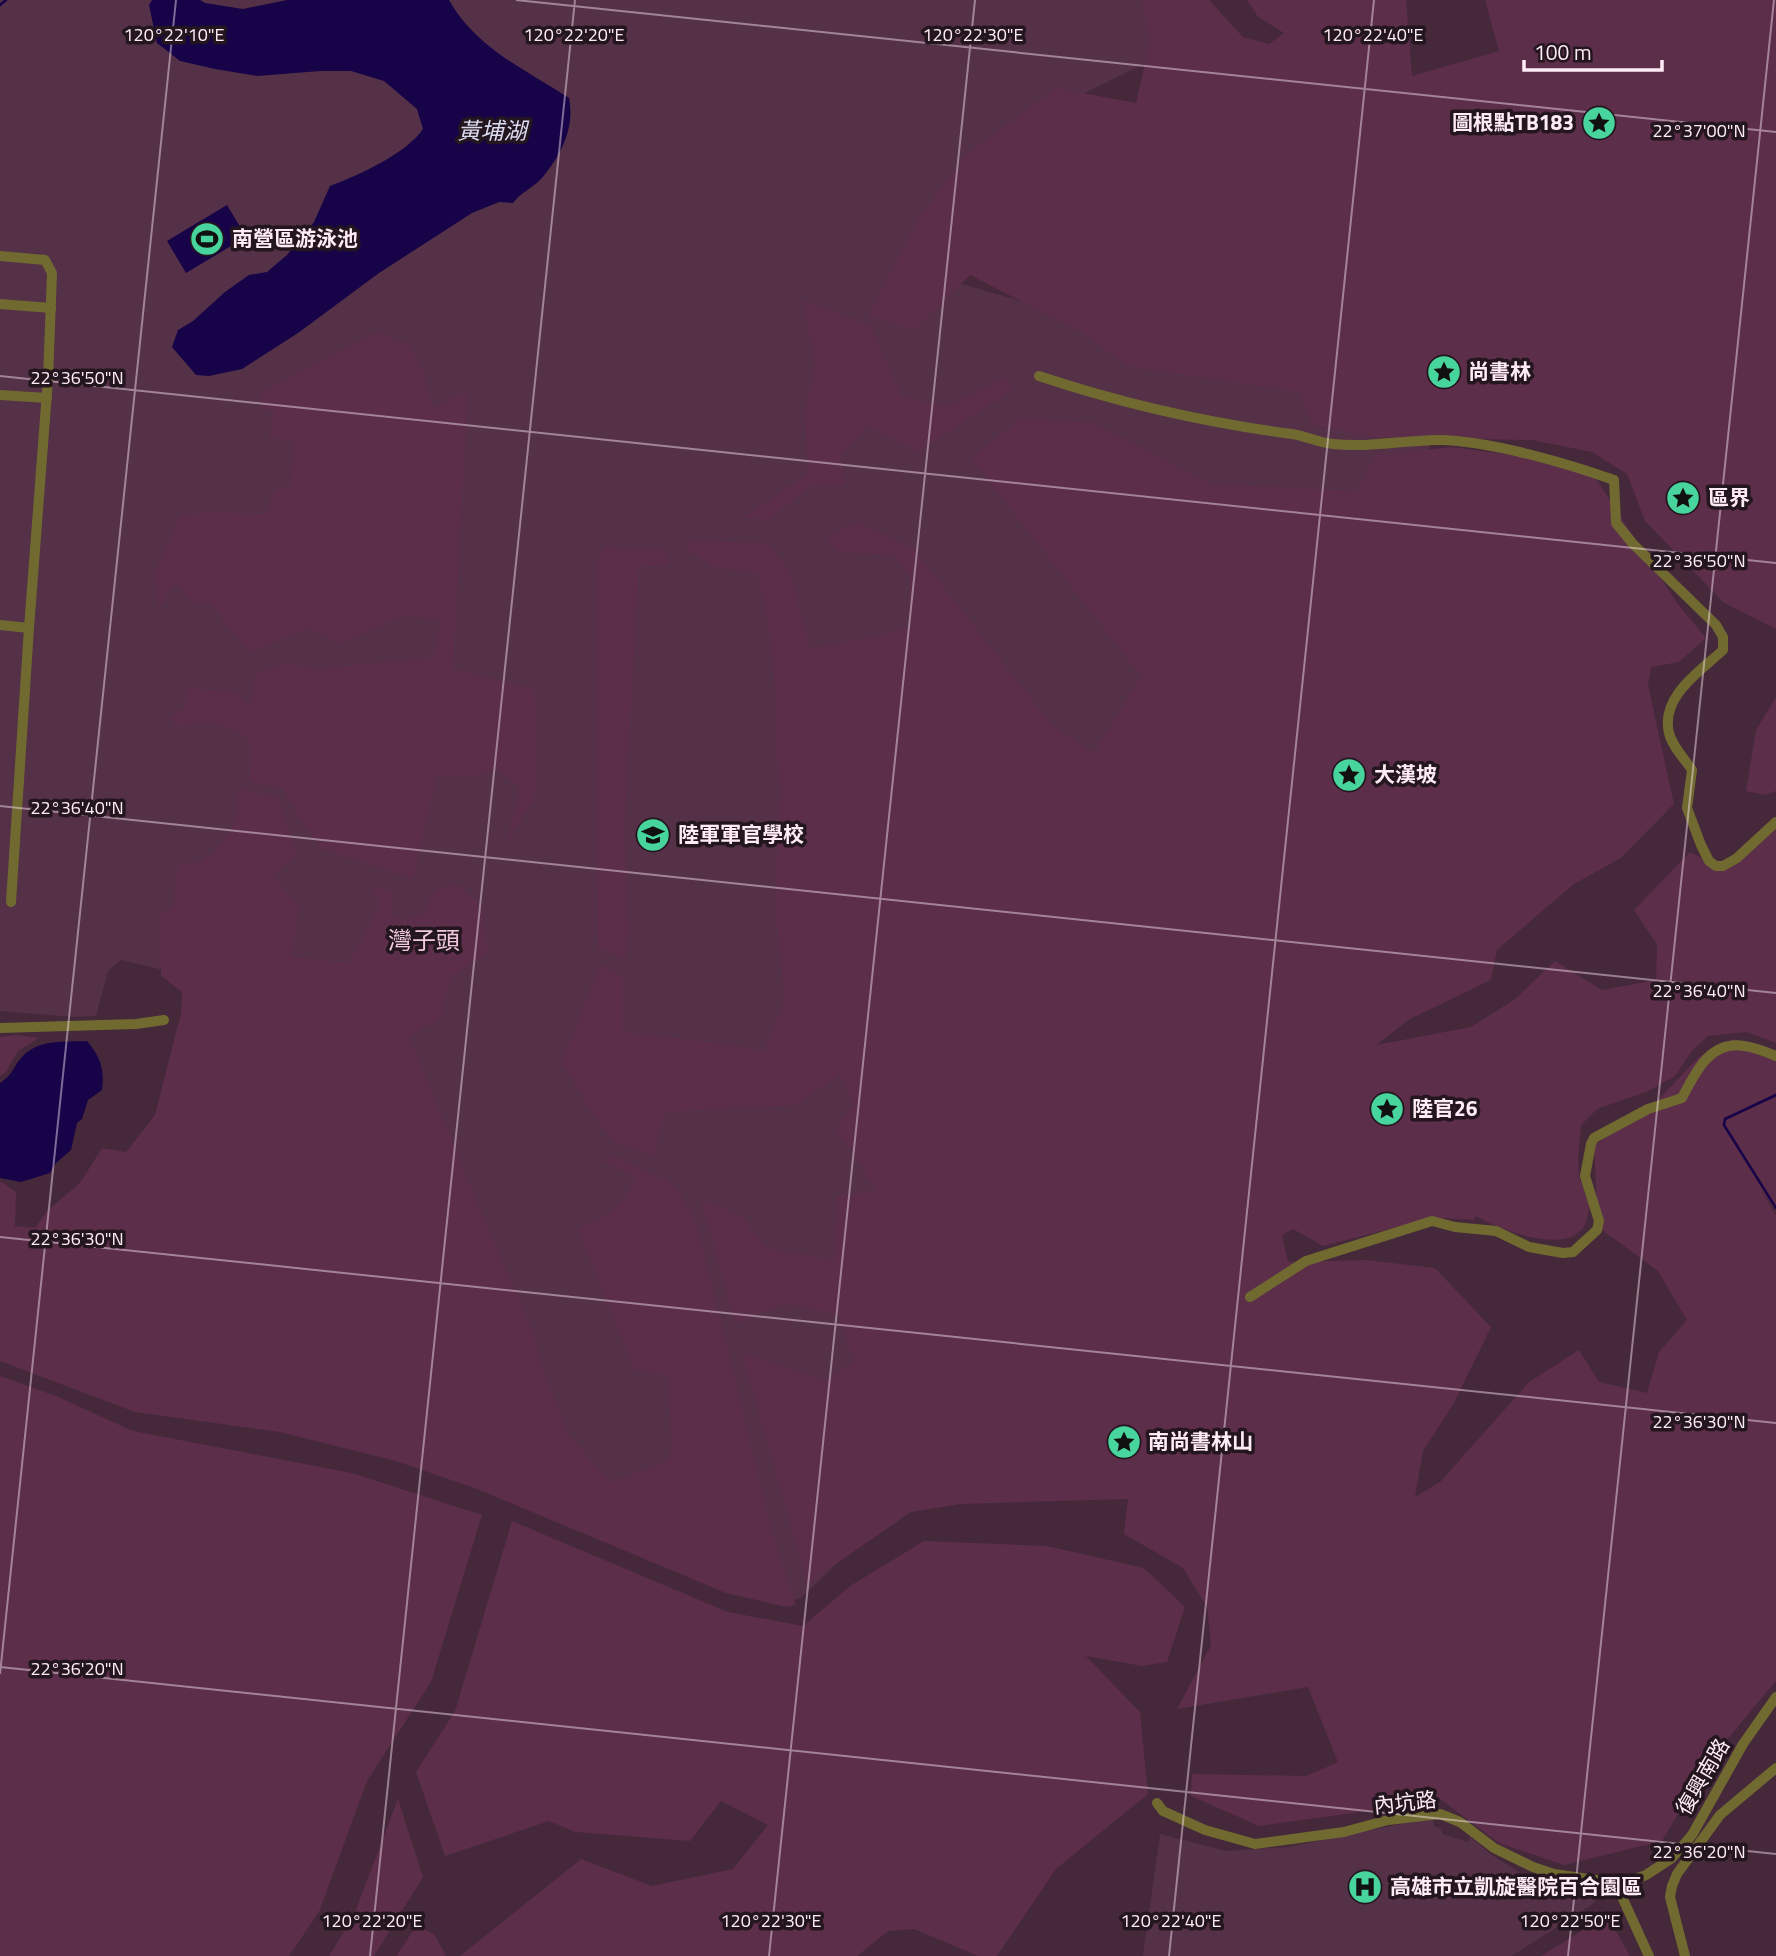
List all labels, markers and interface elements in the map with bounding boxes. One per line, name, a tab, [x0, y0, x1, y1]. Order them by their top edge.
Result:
text: 120°22'10"E	[123, 21, 225, 48]
text: 120°22'20"E	[523, 21, 625, 48]
text: 120°22'30"E	[922, 21, 1024, 48]
text: 120°22'40"E	[1322, 21, 1424, 48]
scale bar	[1524, 28, 1662, 72]
text: 100 m	[1534, 36, 1591, 68]
place icon: 圖根點TB183	[1580, 104, 1618, 142]
place label: 圖根點TB183	[1452, 106, 1574, 138]
water label: 黃埔湖	[458, 113, 530, 148]
text: 22°37'00"N	[1652, 117, 1746, 144]
sports icon: 南營區游泳池	[188, 220, 226, 258]
place label: 南營區游泳池	[232, 222, 358, 254]
place icon: 尚書林	[1425, 353, 1463, 391]
place label: 尚書林	[1468, 355, 1531, 387]
text: 22°36'50"N	[30, 364, 124, 391]
place icon: 區界	[1664, 479, 1702, 517]
place label: 區界	[1708, 481, 1750, 513]
text: 22°36'50"N	[1652, 547, 1746, 574]
place icon: 大漢坡	[1330, 756, 1368, 794]
place label: 大漢坡	[1374, 758, 1437, 790]
text: 22°36'40"N	[30, 794, 124, 821]
school or university icon: 陸軍軍官學校	[634, 816, 672, 854]
place label: 陸軍軍官學校	[678, 818, 804, 850]
district label: 灣子頭	[388, 922, 460, 958]
text: 22°36'40"N	[1652, 977, 1746, 1004]
place icon: 陸官26	[1368, 1090, 1406, 1128]
place label: 陸官26	[1412, 1092, 1478, 1124]
text: 22°36'30"N	[30, 1225, 124, 1252]
text: 22°36'30"N	[1652, 1408, 1746, 1435]
place icon: 南尚書林山	[1105, 1423, 1143, 1461]
place label: 南尚書林山	[1148, 1425, 1253, 1457]
text: 22°36'20"N	[30, 1655, 124, 1682]
street label: 復興南路	[1667, 1732, 1737, 1821]
street label: 內坑路	[1372, 1783, 1438, 1821]
text: 22°36'20"N	[1652, 1838, 1746, 1865]
hospital icon: 高雄市立凱旋醫院百合園區	[1346, 1868, 1384, 1906]
place label: 高雄市立凱旋醫院百合園區	[1390, 1870, 1642, 1902]
text: 120°22'20"E	[321, 1907, 423, 1934]
text: 120°22'30"E	[720, 1907, 822, 1934]
text: 120°22'40"E	[1120, 1907, 1222, 1934]
text: 120°22'50"E	[1519, 1907, 1621, 1934]

